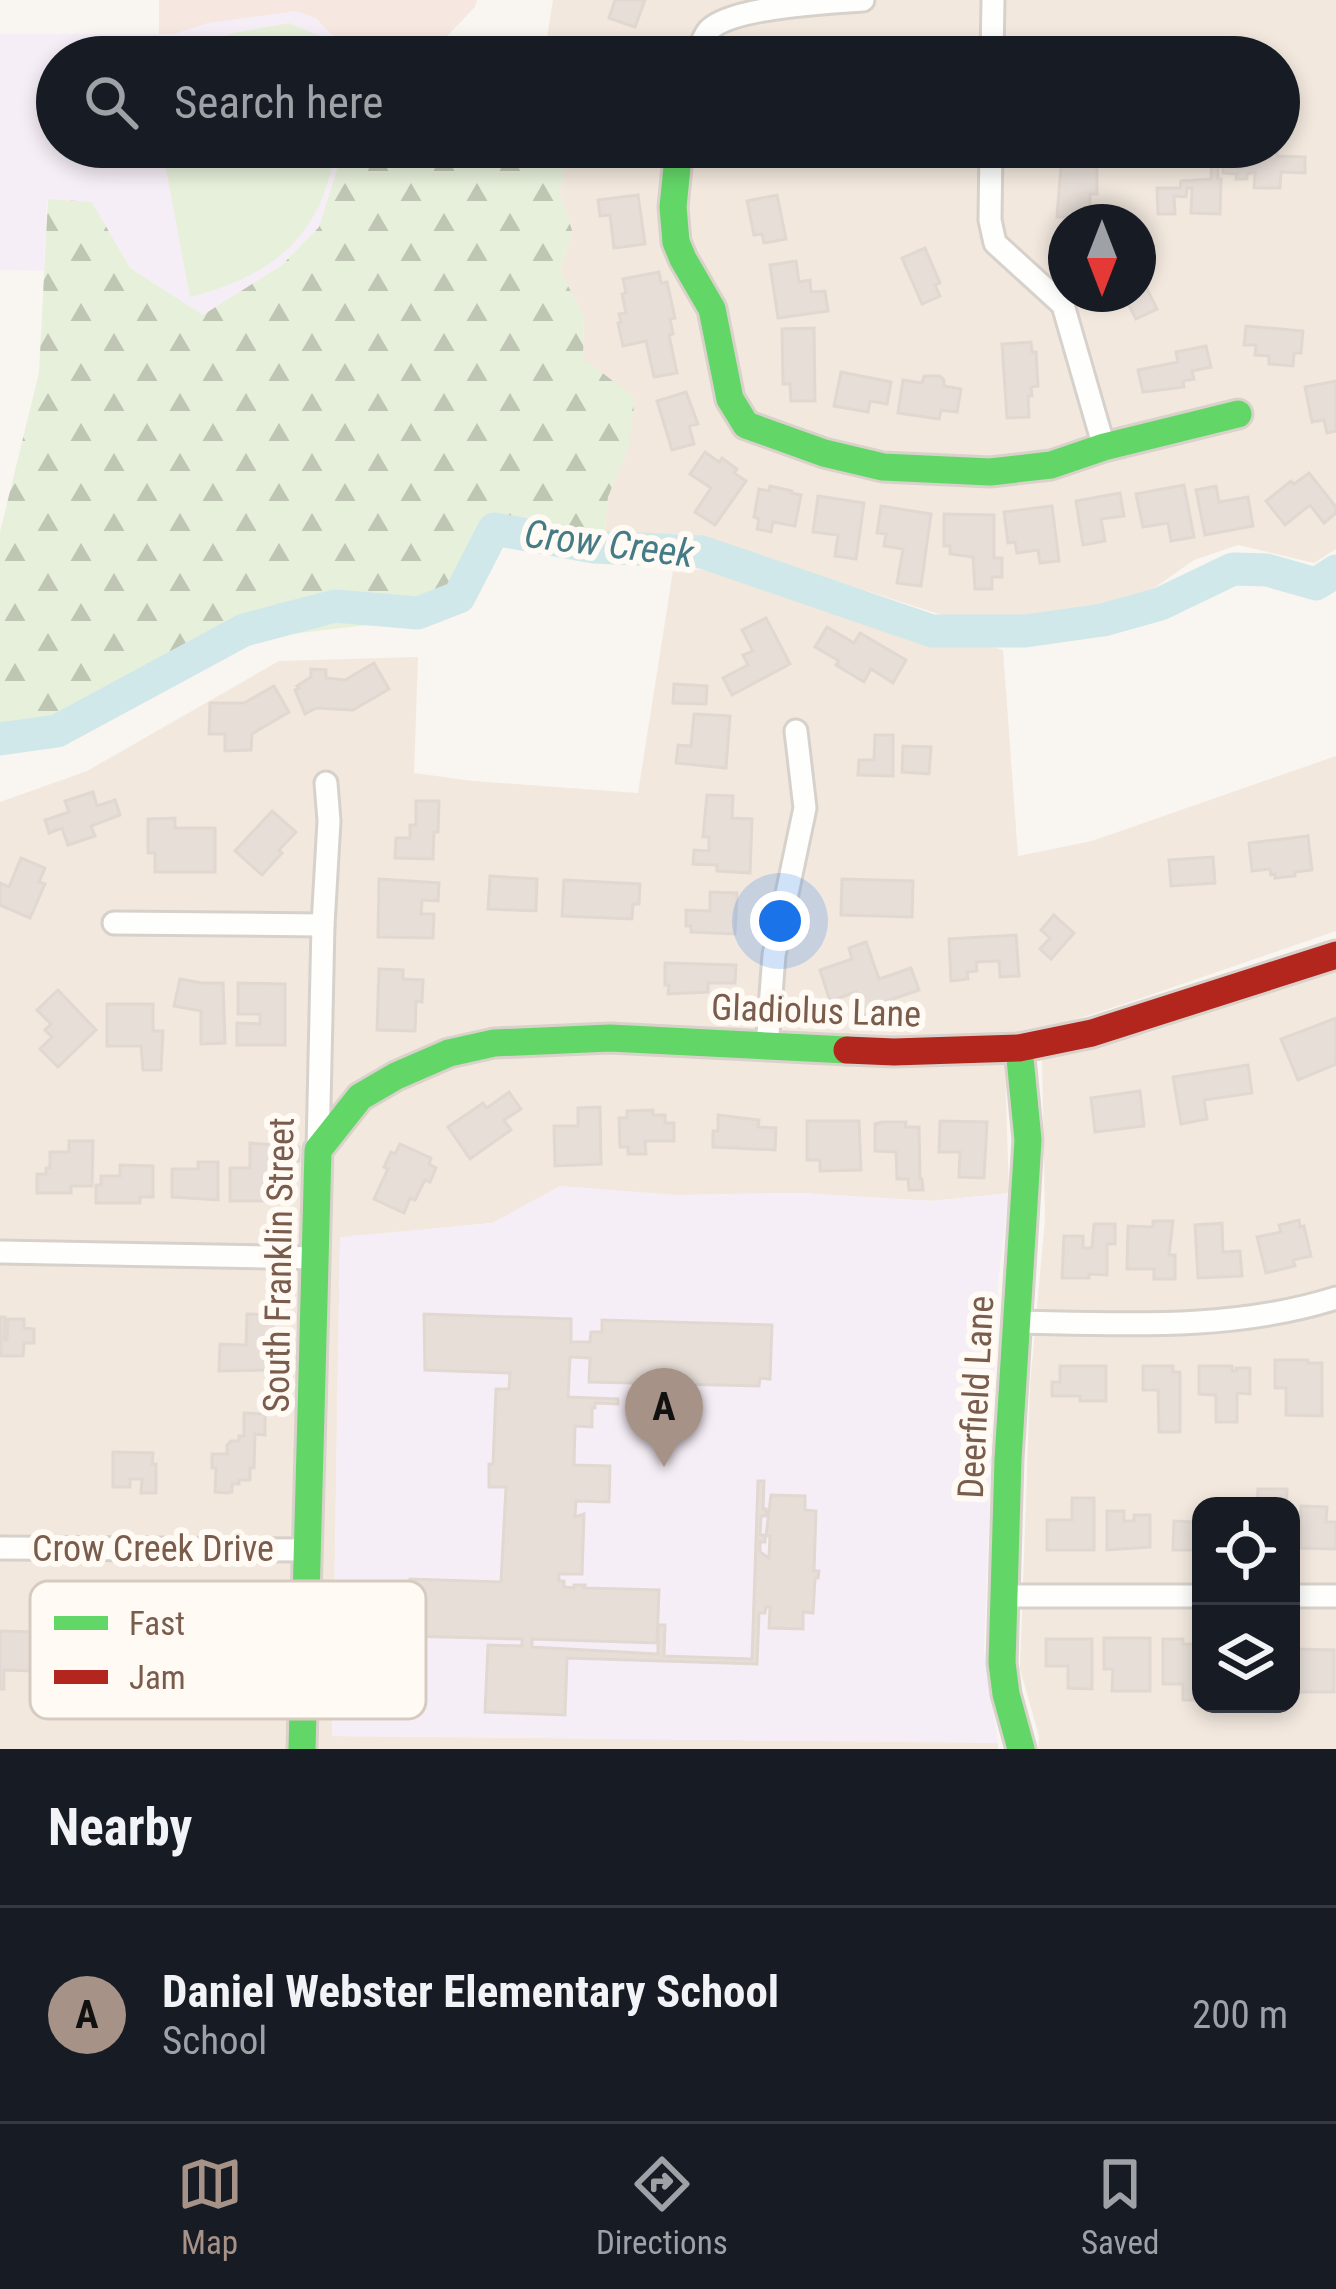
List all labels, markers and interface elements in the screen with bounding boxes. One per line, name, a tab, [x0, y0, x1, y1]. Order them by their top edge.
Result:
search box	[36, 36, 1300, 168]
icon: search	[78, 69, 144, 135]
text: Search here	[174, 76, 383, 129]
north arrow	[1048, 204, 1156, 312]
water label: Crow Creek	[522, 511, 697, 577]
your location	[750, 891, 810, 951]
street label: Gladiolus Lane	[710, 986, 922, 1036]
street label: South Franklin Street	[255, 1117, 303, 1413]
street label: Deerfield Lane	[950, 1295, 1002, 1499]
pin: A	[625, 1368, 703, 1467]
map controls	[1192, 1497, 1300, 1713]
button: locate	[1192, 1497, 1300, 1605]
street label: Crow Creek Drive	[32, 1528, 274, 1570]
legend	[30, 1581, 426, 1719]
text: Fast	[129, 1604, 185, 1643]
button: layers	[1192, 1605, 1300, 1713]
text: Jam	[129, 1658, 186, 1697]
text: Nearby	[48, 1798, 192, 1857]
text: Daniel Webster Elementary School	[162, 1965, 779, 2018]
text: A	[75, 1992, 99, 2038]
text: 200 m	[1192, 1992, 1288, 2038]
text: School	[162, 2018, 267, 2064]
tab: Map	[177, 2151, 243, 2262]
tab: Directions	[596, 2151, 728, 2262]
tab: Saved	[1081, 2151, 1159, 2262]

